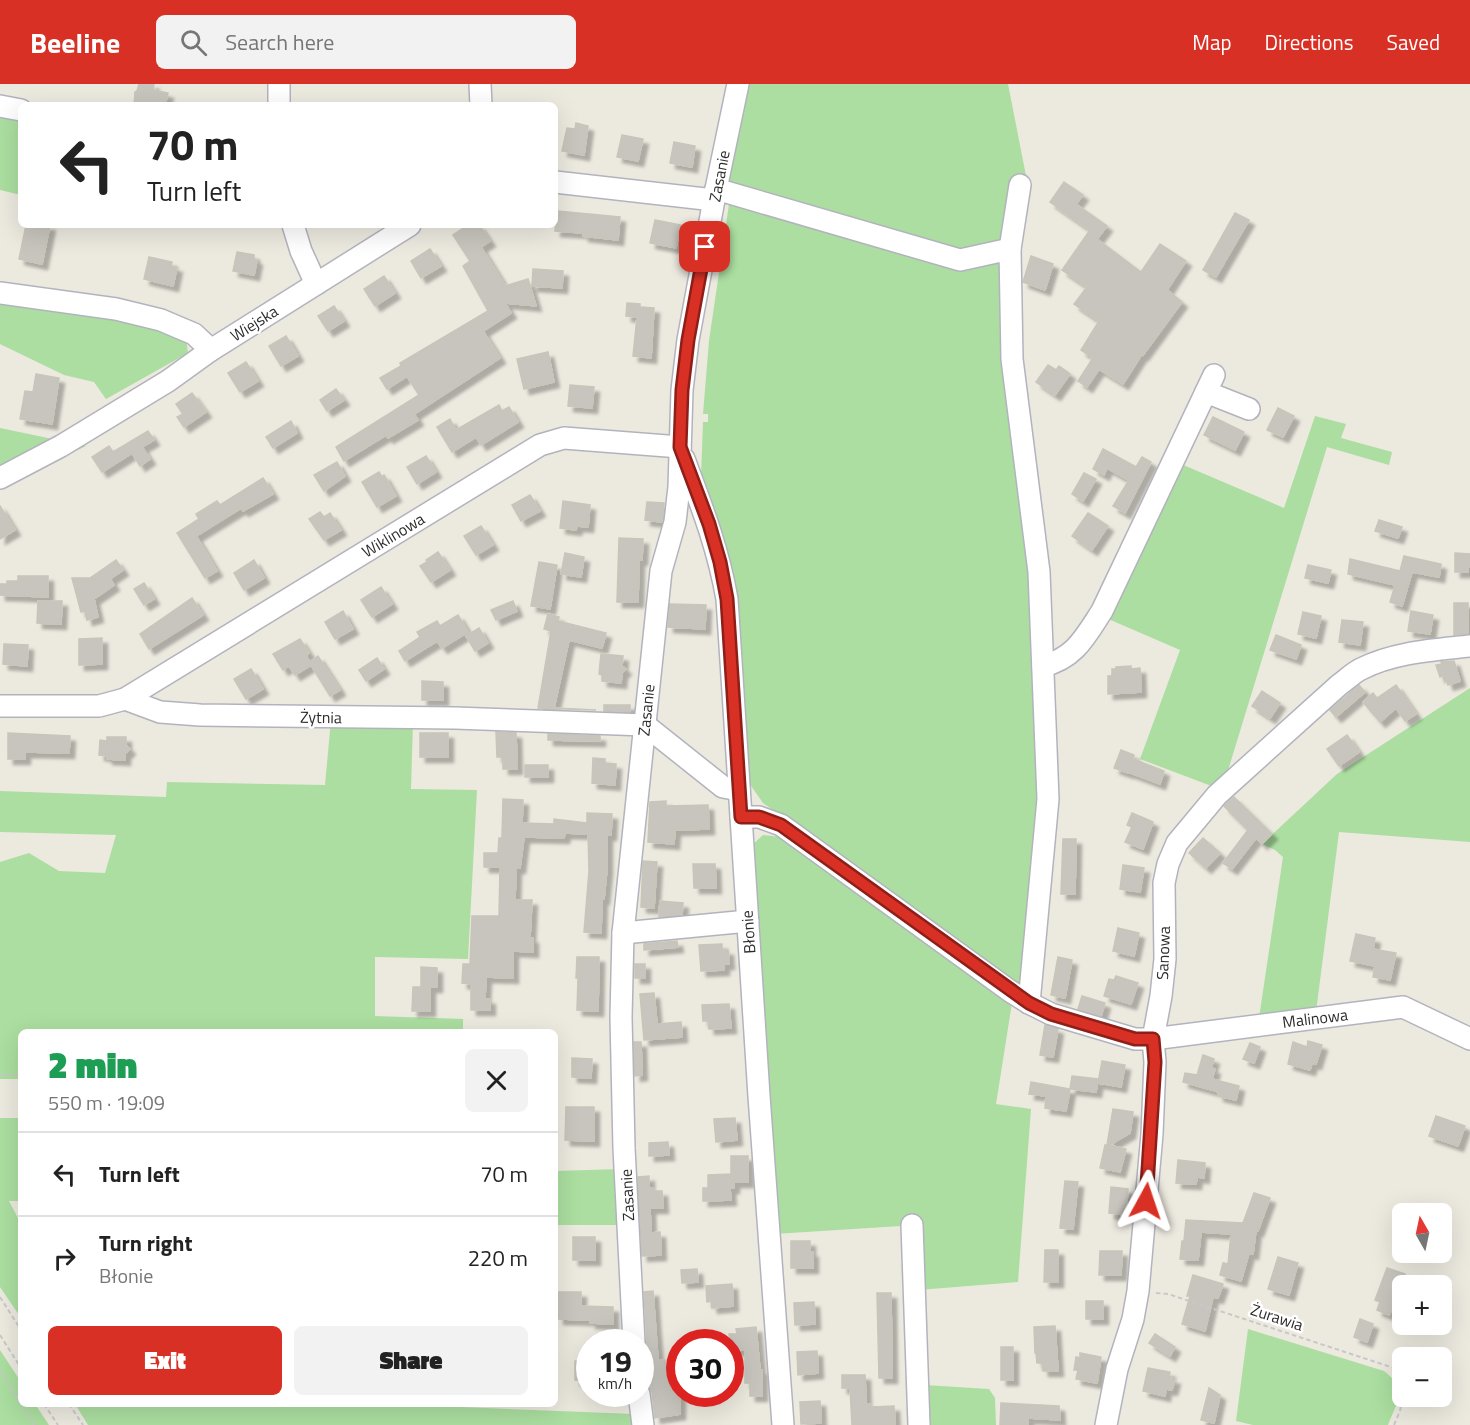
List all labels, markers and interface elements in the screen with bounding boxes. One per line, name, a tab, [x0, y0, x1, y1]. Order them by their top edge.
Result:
search box	[156, 15, 576, 69]
text: Beeline	[30, 21, 120, 64]
text: Search here	[225, 25, 334, 59]
icon: search	[177, 26, 210, 59]
text: Map	[1192, 26, 1232, 58]
text: Directions	[1265, 26, 1354, 58]
text: Saved	[1387, 26, 1440, 58]
text: 70 m	[147, 112, 239, 176]
icon: left	[48, 126, 126, 204]
street label: Zasanie	[702, 148, 736, 204]
text: Turn left	[147, 170, 241, 211]
pin	[679, 221, 730, 272]
icon: arrive	[688, 230, 721, 263]
street label: Wiejska	[225, 299, 283, 347]
street label: Wiklinowa	[357, 507, 429, 563]
street label: Zasanie	[631, 683, 661, 737]
street label: Żytnia	[300, 705, 342, 729]
street label: Błonie	[735, 909, 761, 955]
street label: Sanowa	[1150, 926, 1176, 980]
street label: Malinowa	[1281, 1002, 1349, 1034]
text: 2 min	[48, 1037, 137, 1092]
button: close	[465, 1049, 528, 1112]
text: 550 m · 19:09	[48, 1087, 165, 1118]
text: Turn left	[99, 1157, 180, 1191]
text: 70 m	[480, 1157, 528, 1191]
icon: left	[48, 1158, 81, 1191]
street label: Zasanie	[614, 1168, 640, 1222]
position arrow	[1114, 1169, 1178, 1233]
north arrow	[1392, 1203, 1452, 1263]
map controls	[1392, 1203, 1452, 1407]
text: Turn right	[99, 1226, 193, 1260]
text: 220 m	[468, 1241, 528, 1275]
icon: right	[48, 1242, 81, 1275]
text: Błonie	[99, 1260, 153, 1291]
button: +	[1392, 1275, 1452, 1335]
street label: Żurawia	[1248, 1297, 1306, 1337]
button: Exit	[48, 1326, 282, 1395]
button: Share	[294, 1326, 528, 1395]
speed limit sign: 30	[666, 1329, 744, 1407]
text: 19	[598, 1338, 632, 1384]
button: −	[1392, 1347, 1452, 1407]
text: km/h	[598, 1372, 632, 1395]

